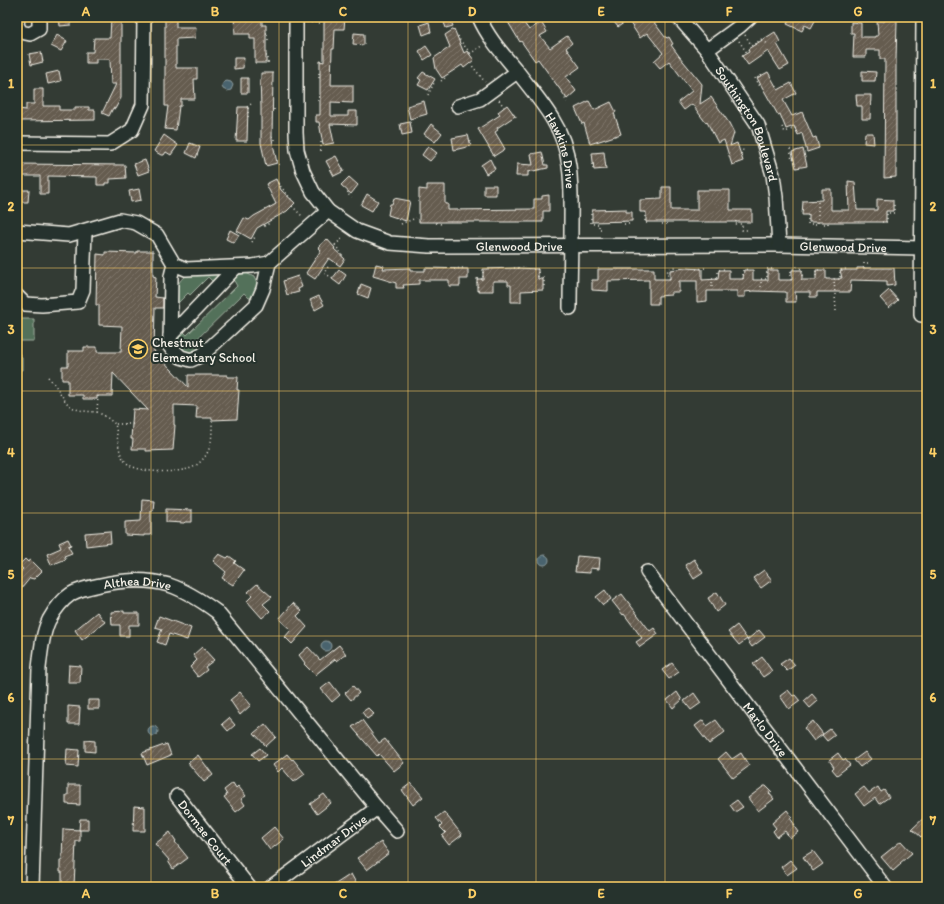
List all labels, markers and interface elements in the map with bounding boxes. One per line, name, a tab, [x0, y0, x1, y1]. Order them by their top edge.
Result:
text: A	[81, 4, 91, 19]
text: B	[211, 4, 220, 19]
text: C	[339, 4, 348, 19]
text: D	[468, 4, 477, 19]
text: E	[597, 4, 605, 19]
text: F	[726, 4, 733, 19]
text: G	[854, 4, 863, 19]
street label: Southington Boulevard	[712, 63, 781, 183]
text: 1	[8, 76, 14, 91]
text: 1	[930, 76, 936, 91]
street label: Hawkins Drive	[542, 109, 578, 189]
text: 2	[8, 199, 15, 214]
text: 2	[930, 199, 937, 214]
street label: Glenwood Drive	[476, 238, 563, 253]
street label: Glenwood Drive	[800, 238, 887, 255]
text: 3	[7, 322, 15, 337]
text: 3	[929, 322, 937, 337]
place label: Chestnut Elementary School	[152, 335, 256, 365]
school or university icon: Chestnut Elementary School	[127, 338, 149, 360]
text: 4	[7, 445, 15, 460]
text: 4	[929, 445, 937, 460]
text: 5	[8, 567, 15, 582]
text: 5	[930, 567, 937, 582]
street label: Althea Drive	[102, 573, 173, 593]
text: 6	[8, 690, 15, 705]
text: 6	[930, 690, 937, 705]
street label: Marlo Drive	[740, 699, 791, 759]
street label: Dormae Court	[175, 797, 236, 868]
street label: Lindmar Drive	[297, 811, 370, 870]
text: 7	[7, 813, 15, 828]
text: 7	[929, 813, 937, 828]
text: A	[81, 886, 91, 901]
text: B	[211, 886, 220, 901]
text: C	[339, 886, 348, 901]
text: D	[468, 886, 477, 901]
text: E	[597, 886, 605, 901]
text: F	[726, 886, 733, 901]
text: G	[854, 886, 863, 901]

